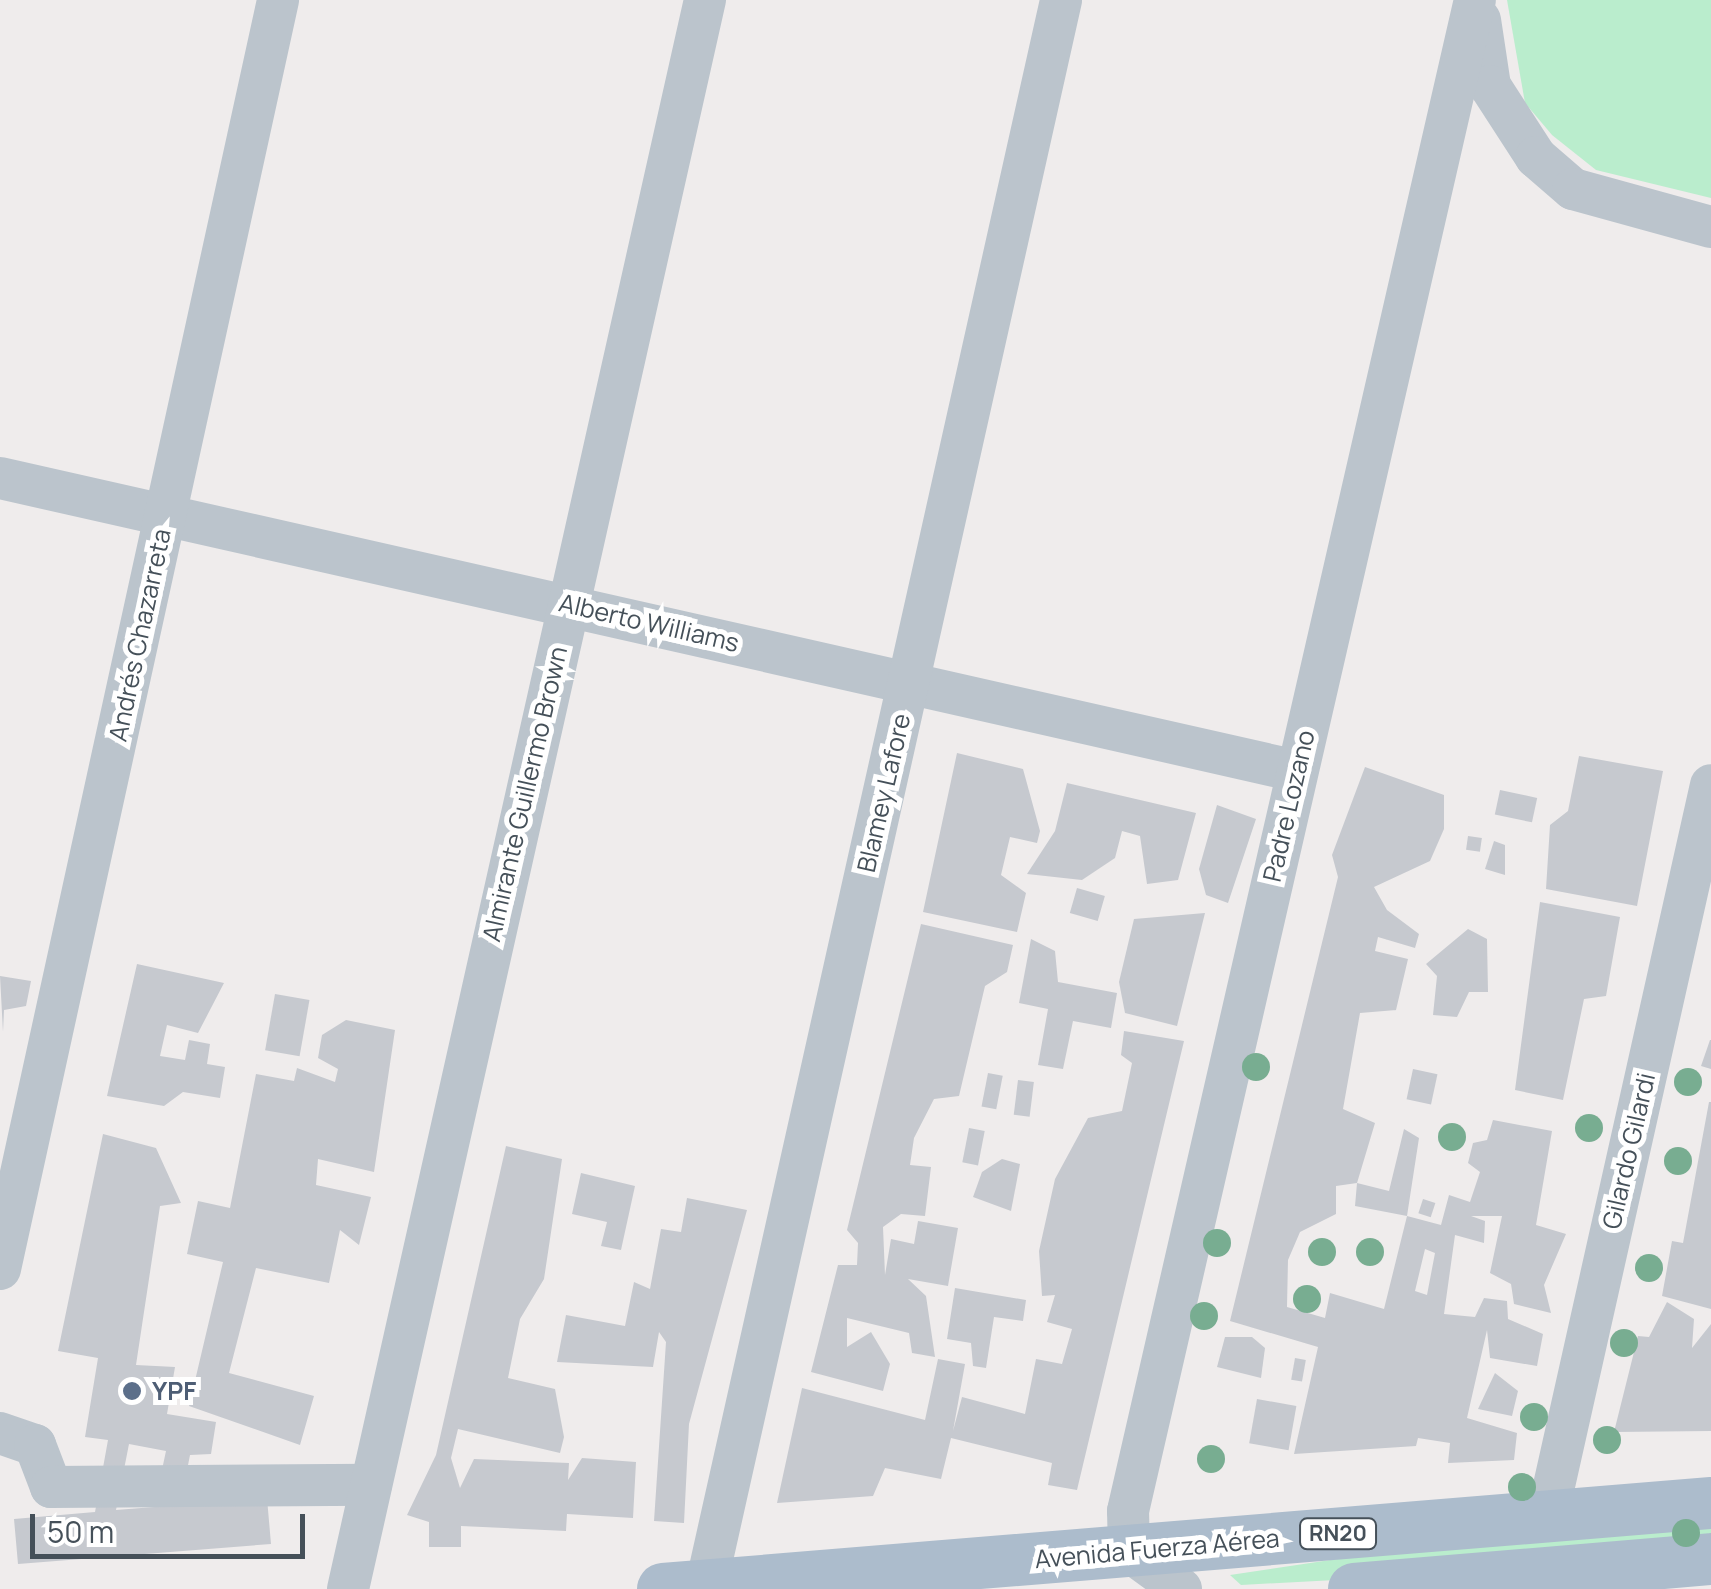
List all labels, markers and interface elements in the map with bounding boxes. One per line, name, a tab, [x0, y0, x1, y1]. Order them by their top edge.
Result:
street label: Andrés Chazarreta	[103, 526, 177, 744]
street label: Alberto Williams	[556, 588, 742, 658]
street label: Almirante Guillermo Brown	[476, 643, 574, 945]
street label: Blamey Lafore	[851, 711, 917, 875]
street label: Padre Lozano	[1257, 727, 1321, 885]
street label: Gilardo Gilardi	[1596, 1070, 1662, 1232]
place label: YPF	[152, 1376, 196, 1406]
marker: YPF	[121, 1380, 143, 1402]
scale bar	[35, 1494, 310, 1556]
text: 50 m	[47, 1511, 114, 1552]
road number: RN20	[1298, 1517, 1378, 1551]
street label: Avenida Fuerza Aérea	[1033, 1523, 1281, 1575]

